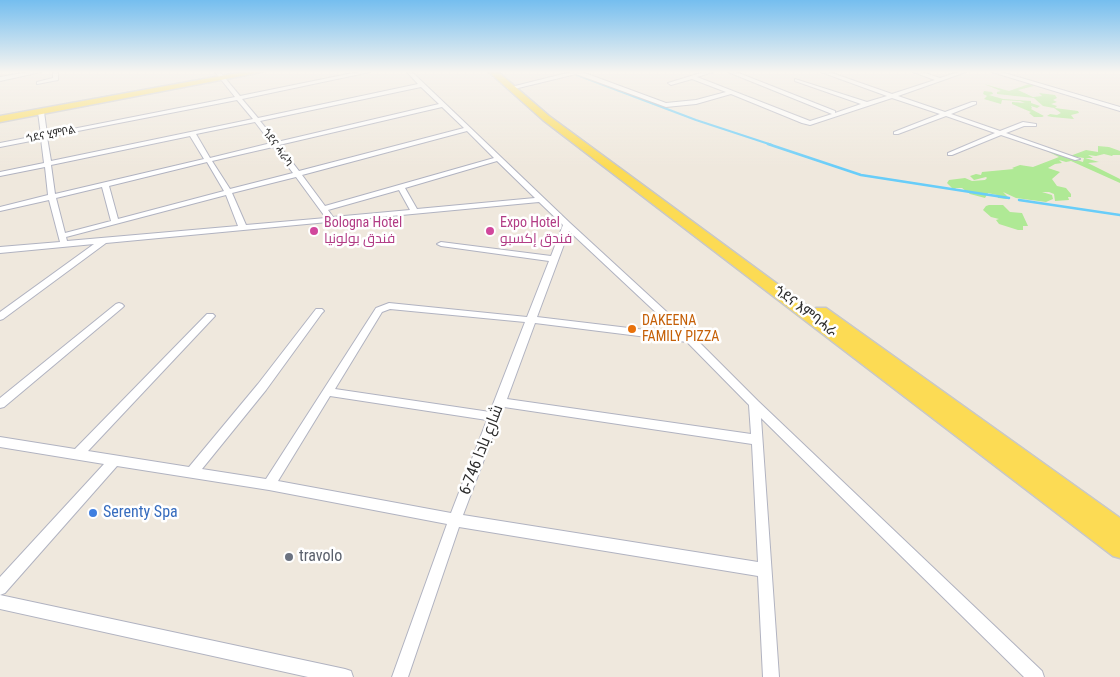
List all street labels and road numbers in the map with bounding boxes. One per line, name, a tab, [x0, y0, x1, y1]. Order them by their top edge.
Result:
street label: ጎደና ሂምቦል	[25, 124, 77, 146]
street label: ጎደና ሓራካ	[259, 126, 295, 170]
street label: ጎደና እምባሓራ	[770, 283, 840, 341]
street label: شارع بادا 746-6	[456, 402, 508, 498]

